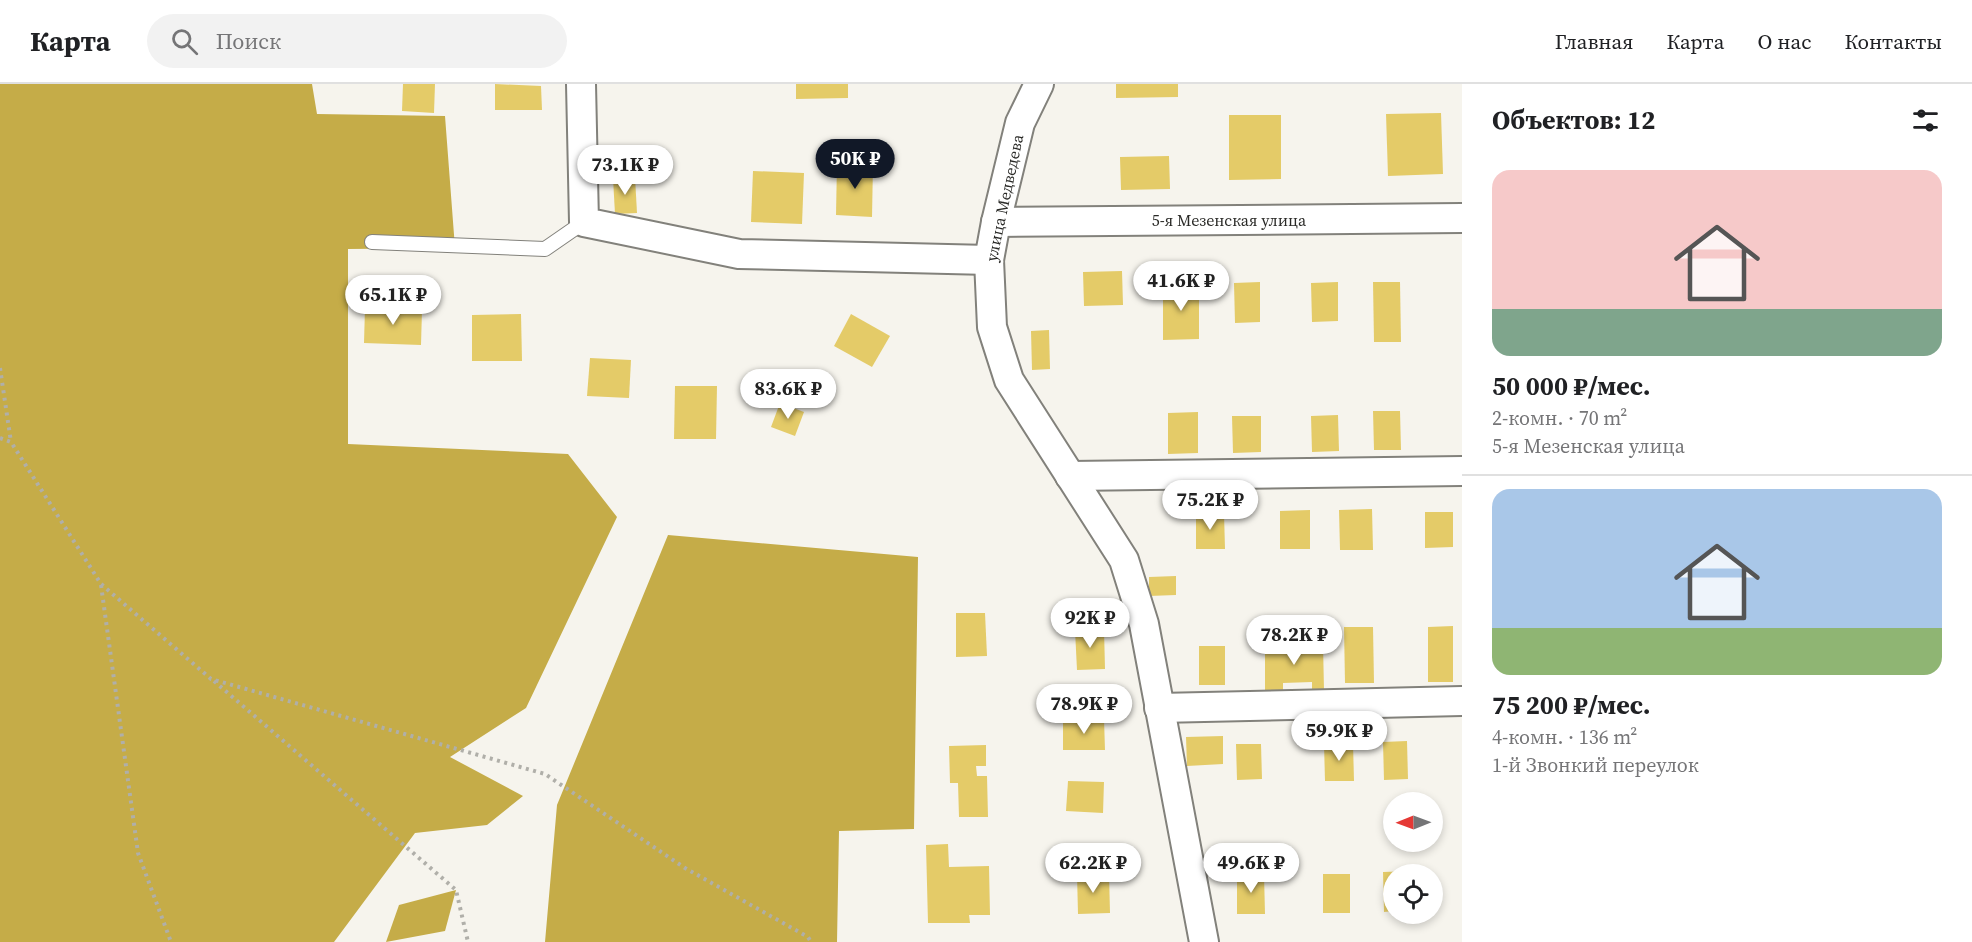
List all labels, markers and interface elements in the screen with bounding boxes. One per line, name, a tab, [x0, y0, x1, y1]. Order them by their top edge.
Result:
search box	[147, 14, 567, 68]
text: Карта	[30, 22, 111, 60]
icon: search	[168, 25, 201, 58]
text: Поиск	[216, 26, 281, 56]
text: Главная	[1555, 27, 1633, 56]
text: Карта	[1666, 27, 1724, 56]
text: О нас	[1757, 27, 1811, 56]
text: Контакты	[1844, 27, 1942, 56]
text: Объектов: 12	[1492, 102, 1655, 138]
icon: filters	[1909, 104, 1942, 137]
street label: улица Медведева	[980, 132, 1028, 264]
pin: 50K ₽	[813, 139, 897, 190]
text: 50K ₽	[830, 144, 880, 172]
pin: 73.1K ₽	[570, 145, 680, 196]
text: 73.1K ₽	[591, 150, 659, 178]
street label: 5-я Мезенская улица	[1152, 209, 1307, 231]
icon: home	[1663, 209, 1771, 317]
pin: 41.6K ₽	[1126, 261, 1236, 312]
text: 41.6K ₽	[1147, 266, 1215, 294]
pin: 65.1K ₽	[338, 275, 448, 326]
text: 65.1K ₽	[359, 280, 427, 308]
text: 50 000 ₽/мес.	[1492, 368, 1651, 404]
pin: 83.6K ₽	[733, 369, 843, 420]
text: 83.6K ₽	[754, 374, 822, 402]
text: 2-комн. · 70 m²	[1492, 404, 1627, 432]
text: 5-я Мезенская улица	[1492, 432, 1685, 460]
pin: 75.2K ₽	[1155, 480, 1265, 531]
text: 75.2K ₽	[1176, 485, 1244, 513]
icon: home	[1663, 528, 1771, 636]
pin: 92K ₽	[1048, 598, 1132, 649]
text: 92K ₽	[1065, 603, 1115, 631]
pin: 78.2K ₽	[1239, 615, 1349, 666]
text: 78.2K ₽	[1260, 620, 1328, 648]
pin: 78.9K ₽	[1029, 684, 1139, 735]
text: 75 200 ₽/мес.	[1492, 687, 1651, 723]
text: 78.9K ₽	[1050, 689, 1118, 717]
pin: 59.9K ₽	[1284, 711, 1394, 762]
text: 59.9K ₽	[1305, 716, 1373, 744]
text: 4-комн. · 136 m²	[1492, 723, 1637, 751]
text: 1-й Звонкий переулок	[1492, 751, 1699, 779]
north arrow	[1383, 792, 1443, 852]
map controls	[1383, 792, 1443, 924]
pin: 62.2K ₽	[1038, 843, 1148, 894]
pin: 49.6K ₽	[1196, 843, 1306, 894]
text: 62.2K ₽	[1059, 848, 1127, 876]
text: 49.6K ₽	[1217, 848, 1285, 876]
button: locate	[1383, 864, 1443, 924]

